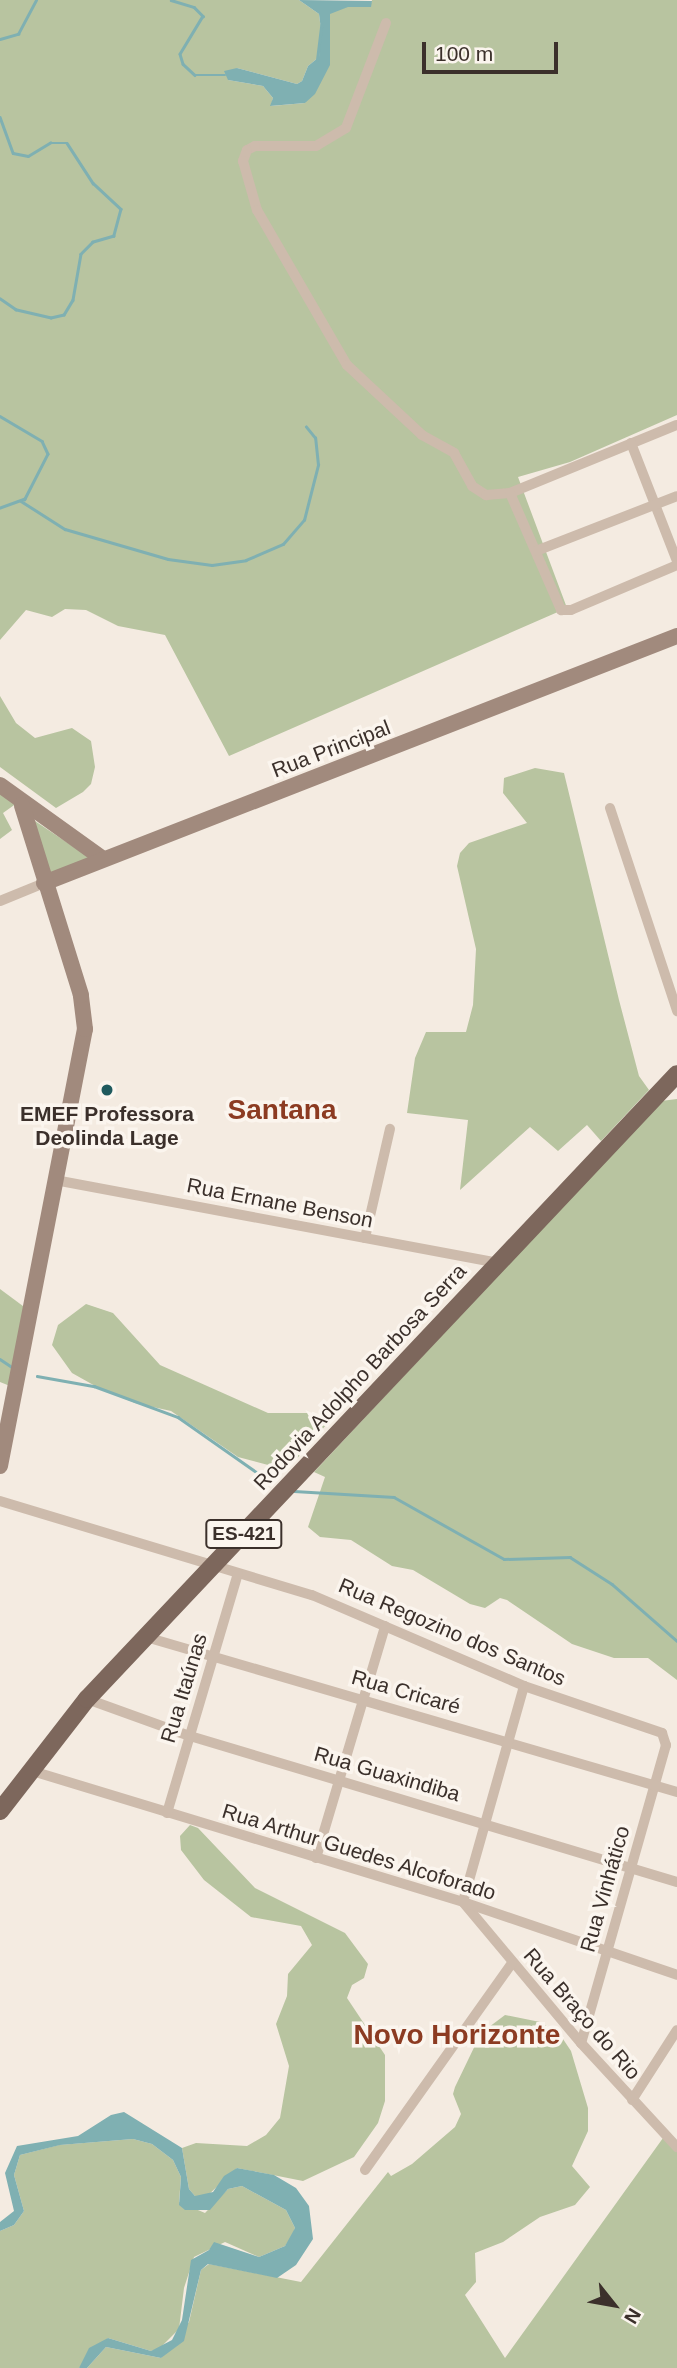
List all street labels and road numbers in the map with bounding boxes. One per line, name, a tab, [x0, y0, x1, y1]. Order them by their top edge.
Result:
street label: Rua Principal	[268, 715, 394, 783]
street label: Rua Ernane Benson	[185, 1173, 375, 1233]
street label: Rodovia Adolpho Barbosa Serra	[248, 1258, 472, 1496]
road number: ES-421	[204, 1518, 284, 1550]
street label: Rua Regozino dos Santos	[335, 1573, 569, 1691]
street label: Rua Itaúnas	[155, 1630, 213, 1746]
street label: Rua Cricaré	[349, 1664, 463, 1720]
street label: Rua Guaxindiba	[311, 1741, 463, 1807]
street label: Rua Arthur Guedes Alcoforado	[218, 1798, 500, 1906]
street label: Rua Vinhático	[575, 1823, 635, 1955]
street label: Rua Braço do Rio	[518, 1943, 646, 2085]

